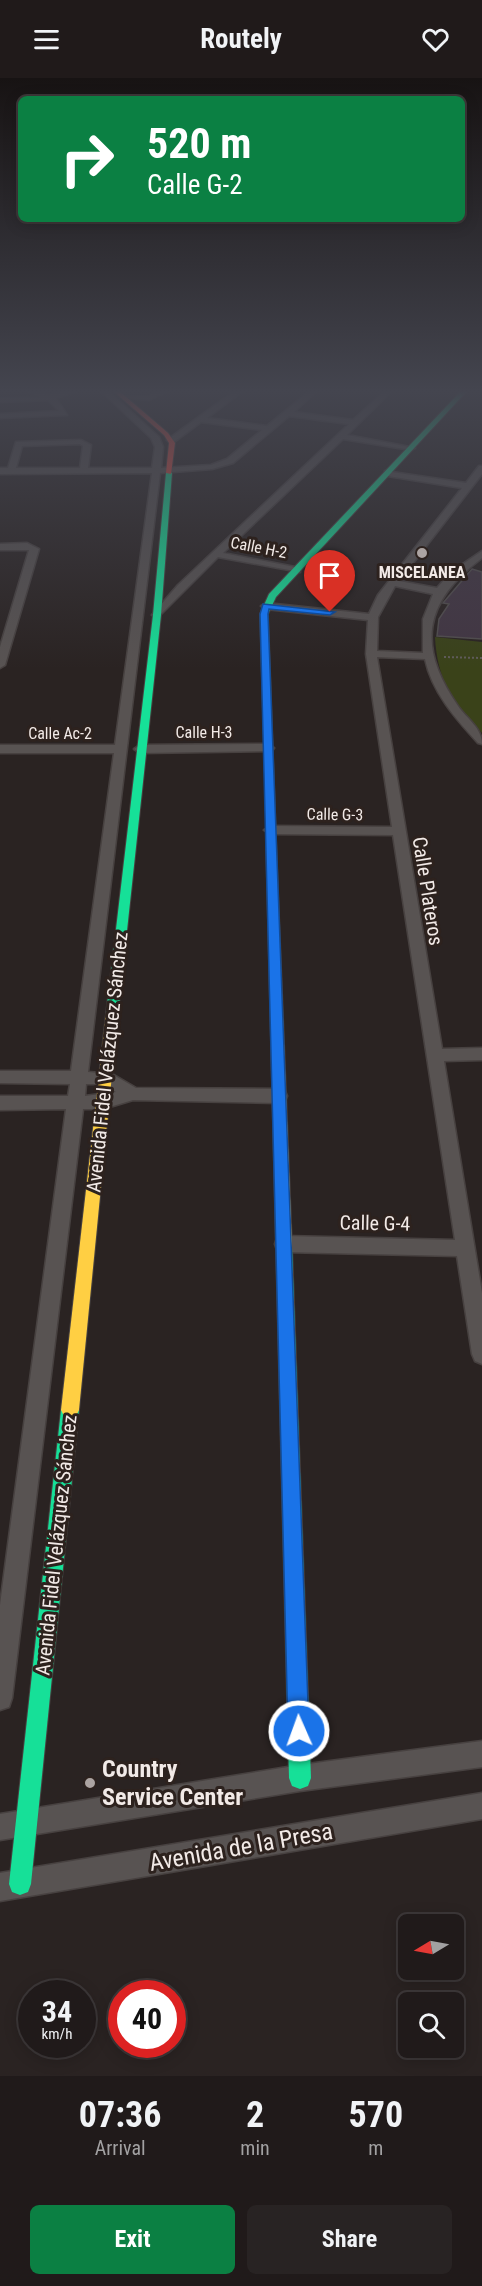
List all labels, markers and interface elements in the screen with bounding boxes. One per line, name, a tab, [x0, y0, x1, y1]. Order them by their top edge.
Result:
icon: menu	[30, 23, 63, 56]
text: Routely	[200, 23, 282, 55]
icon: heart	[419, 23, 452, 56]
text: 520 m	[147, 119, 252, 168]
icon: right	[48, 120, 126, 198]
text: Calle G-2	[147, 169, 242, 201]
street label: Calle H-2	[229, 533, 289, 562]
marker: MISCELANEA	[415, 546, 429, 560]
pin	[304, 550, 355, 612]
icon: arrive	[313, 559, 346, 592]
place label: MISCELANEA	[379, 563, 466, 582]
street label: Calle H-3	[175, 723, 233, 742]
street label: Calle Ac-2	[28, 724, 92, 743]
street label: Calle G-3	[307, 805, 363, 824]
street label: Calle Plateros	[408, 835, 448, 947]
street label: Avenida Fidel Velázquez Sánchez	[81, 930, 133, 1194]
street label: Calle G-4	[339, 1210, 411, 1236]
street label: Avenida Fidel Velázquez Sánchez	[30, 1413, 82, 1677]
position arrow	[267, 1699, 331, 1763]
place label: Country Service Center	[102, 1755, 243, 1811]
marker: Country Service Center	[83, 1776, 97, 1790]
street label: Avenida de la Presa	[147, 1817, 335, 1877]
north arrow	[398, 1914, 464, 1980]
map controls	[398, 1914, 464, 2058]
speed limit sign: 40	[108, 1980, 186, 2058]
button: search	[398, 1992, 464, 2058]
text: 34	[42, 1994, 72, 2029]
text: km/h	[42, 2025, 72, 2043]
text: 07:36	[79, 2094, 161, 2136]
text: 2	[246, 2094, 264, 2136]
text: 570	[349, 2094, 403, 2136]
text: Arrival	[95, 2136, 146, 2160]
text: min	[240, 2136, 270, 2160]
text: m	[368, 2136, 383, 2160]
button: Exit	[30, 2205, 235, 2274]
button: Share	[247, 2205, 452, 2274]

